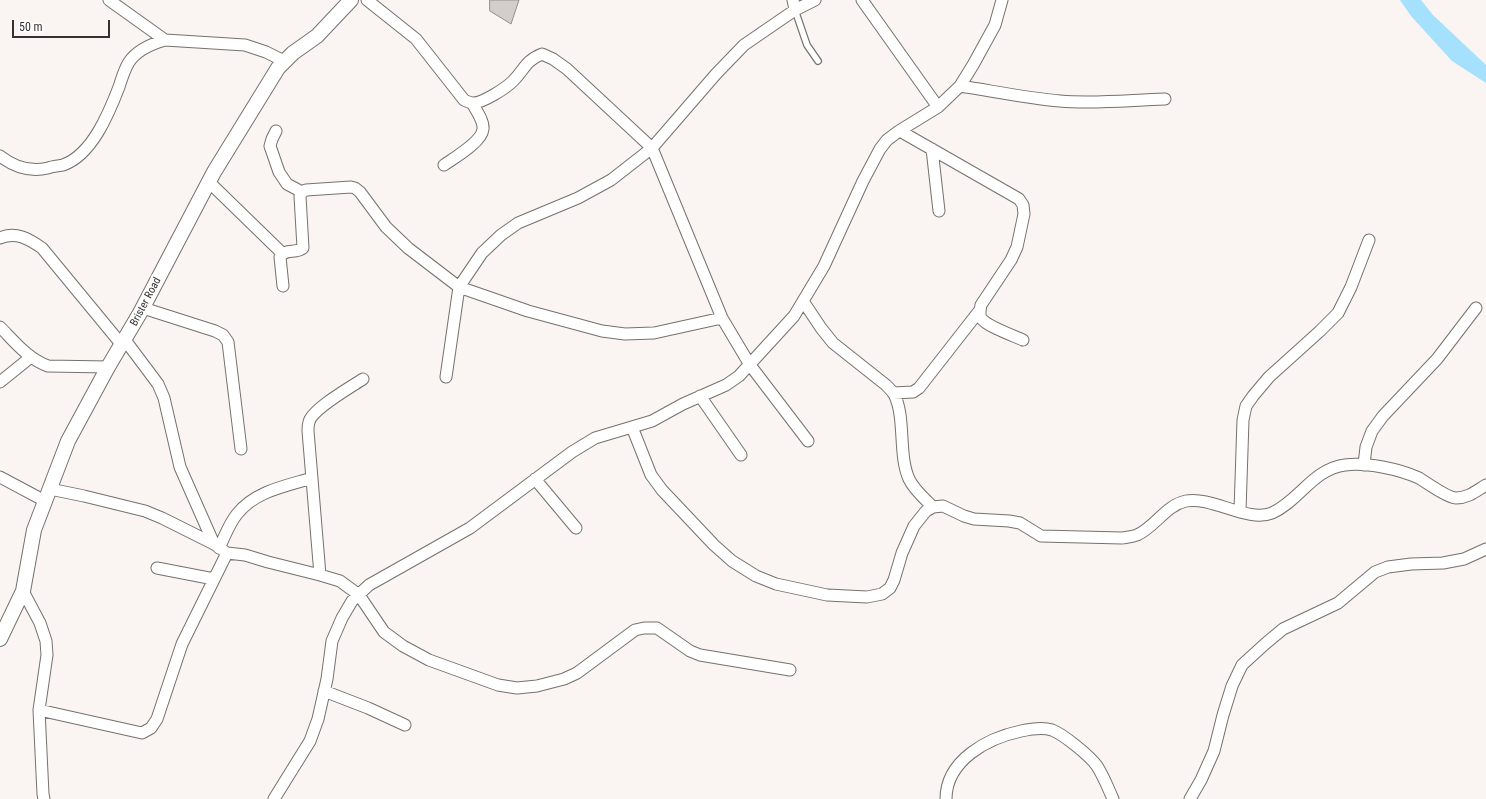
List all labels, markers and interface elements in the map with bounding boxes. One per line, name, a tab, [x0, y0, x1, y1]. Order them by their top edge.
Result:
scale bar	[14, 12, 112, 38]
text: 50 m	[19, 20, 43, 34]
street label: Brister Road	[128, 275, 164, 329]

